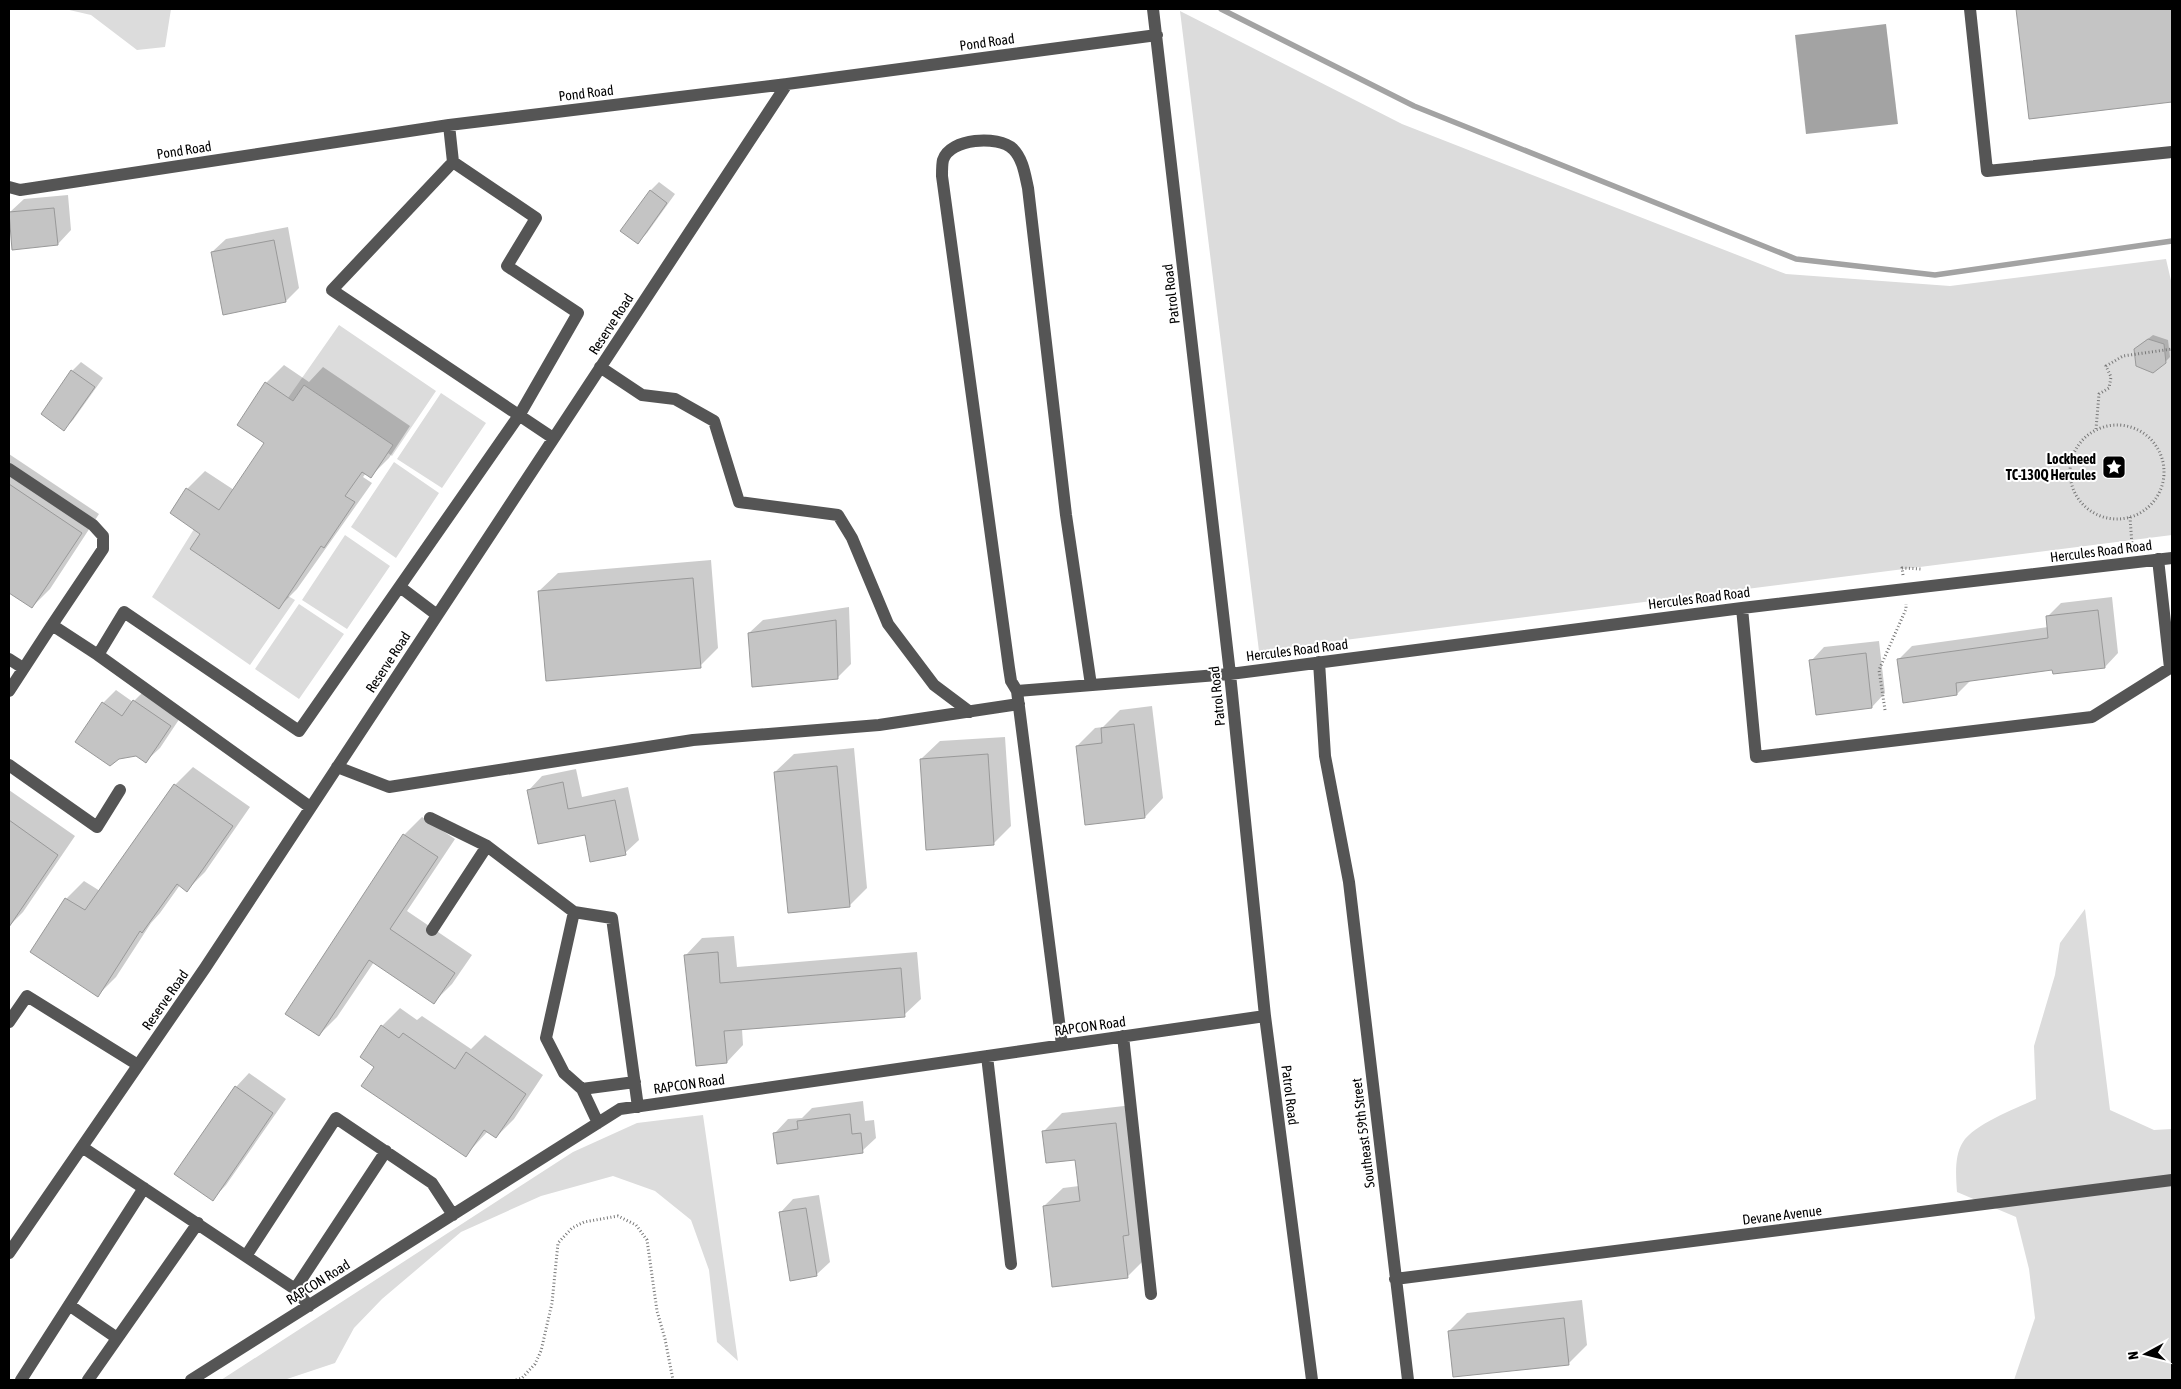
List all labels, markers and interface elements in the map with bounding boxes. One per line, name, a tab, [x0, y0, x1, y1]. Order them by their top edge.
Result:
street label: Pond Road	[958, 30, 1016, 54]
street label: Pond Road	[558, 82, 614, 104]
street label: Pond Road	[155, 138, 213, 162]
street label: Patrol Road	[1159, 263, 1183, 325]
street label: Reserve Road	[585, 291, 637, 357]
place label: Lockheed TC-130Q Hercules	[2006, 451, 2096, 483]
place icon: Lockheed TC-130Q Hercules	[2101, 454, 2127, 480]
street label: Hercules Road Road	[2049, 537, 2153, 565]
street label: Hercules Road Road	[1647, 584, 1751, 612]
street label: Reserve Road	[362, 629, 414, 695]
street label: Hercules Road Road	[1245, 636, 1349, 664]
street label: Patrol Road	[1206, 665, 1228, 727]
street label: Reserve Road	[139, 967, 191, 1033]
street label: RAPCON Road	[1053, 1013, 1127, 1039]
street label: Patrol Road	[1278, 1064, 1302, 1126]
street label: RAPCON Road	[652, 1071, 726, 1097]
street label: Southeast 59th Street	[1348, 1077, 1378, 1189]
street label: Devane Avenue	[1741, 1202, 1823, 1228]
street label: RAPCON Road	[283, 1256, 353, 1308]
north arrow	[2121, 1329, 2171, 1379]
text: N	[2125, 1351, 2142, 1361]

